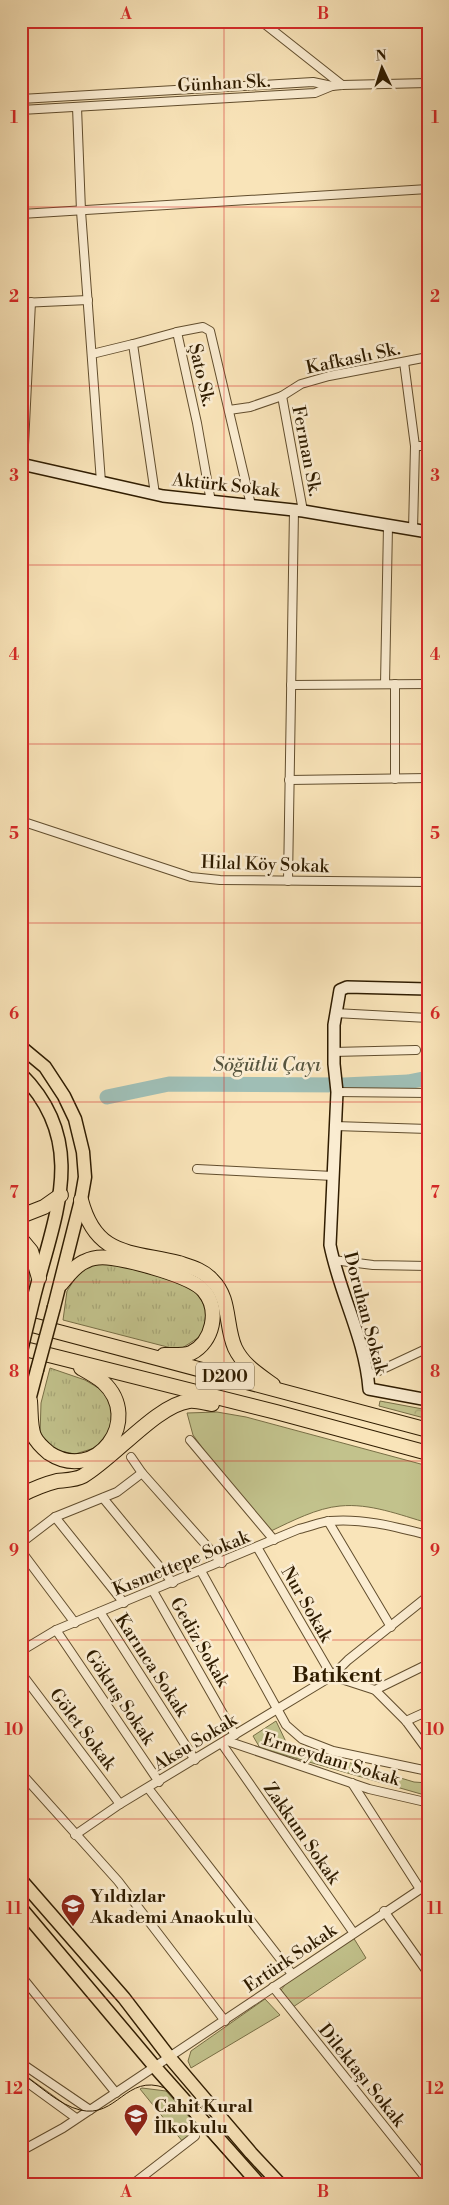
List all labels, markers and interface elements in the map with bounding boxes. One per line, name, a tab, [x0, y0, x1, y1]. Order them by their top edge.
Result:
text: A	[119, 4, 132, 24]
text: B	[317, 4, 329, 24]
north arrow	[356, 42, 406, 92]
text: N	[375, 47, 387, 65]
street label: Günhan Sk.	[177, 70, 271, 97]
text: 1	[10, 108, 18, 128]
text: 1	[431, 108, 439, 128]
text: 2	[9, 287, 19, 307]
text: 2	[430, 287, 440, 307]
street label: Kafkaslı Sk.	[304, 337, 402, 380]
street label: Şato Sk.	[183, 341, 220, 409]
street label: Ferman Sk.	[286, 404, 327, 498]
text: 3	[9, 466, 19, 486]
text: 3	[430, 466, 440, 486]
street label: Aktürk Sokak	[170, 468, 282, 503]
text: 4	[9, 645, 20, 665]
text: 4	[430, 645, 441, 665]
text: 5	[9, 824, 19, 844]
text: 5	[430, 824, 440, 844]
street label: Hilal Köy Sokak	[201, 851, 331, 878]
text: 6	[9, 1004, 19, 1024]
text: 6	[430, 1004, 440, 1024]
water label: Söğütlü Çayı	[213, 1053, 321, 1077]
text: 7	[9, 1183, 19, 1203]
text: 7	[430, 1183, 440, 1203]
street label: Doruhan Sokak	[338, 1249, 393, 1378]
text: 8	[9, 1362, 19, 1382]
road number: D200	[196, 1362, 254, 1390]
text: 8	[430, 1362, 440, 1382]
street label: Kısmettepe Sokak	[109, 1525, 254, 1601]
text: 9	[9, 1541, 19, 1561]
text: 9	[430, 1541, 440, 1561]
street label: Nur Sokak	[276, 1562, 338, 1648]
street label: Gediz Sokak	[165, 1593, 235, 1693]
street label: Karınca Sokak	[110, 1609, 194, 1722]
street label: Göktuş Sokak	[79, 1645, 161, 1751]
district label: Batıkent	[292, 1662, 382, 1689]
street label: Gölet Sokak	[44, 1684, 122, 1776]
street label: Aksu Sokak	[149, 1708, 243, 1777]
text: 10	[5, 1720, 23, 1740]
text: 10	[426, 1720, 444, 1740]
street label: Ermeydanı Sokak	[259, 1728, 404, 1792]
street label: Zakkum Sokak	[258, 1778, 346, 1890]
place label: Yıldızlar Akademi Anaokulu	[89, 1885, 254, 1929]
school or university icon: Yıldızlar Akademi Anaokulu	[60, 1893, 86, 1927]
text: 11	[6, 1899, 22, 1919]
text: 11	[427, 1899, 443, 1919]
street label: Ertürk Sokak	[240, 1918, 342, 1998]
street label: Dilektaşı Sokak	[313, 2019, 411, 2133]
text: 12	[5, 2079, 23, 2099]
text: 12	[426, 2079, 444, 2099]
place label: Cahit Kural İlkokulu	[154, 2095, 253, 2139]
school or university icon: Cahit Kural İlkokulu	[123, 2103, 149, 2137]
text: A	[119, 2182, 132, 2202]
text: B	[317, 2182, 329, 2202]

